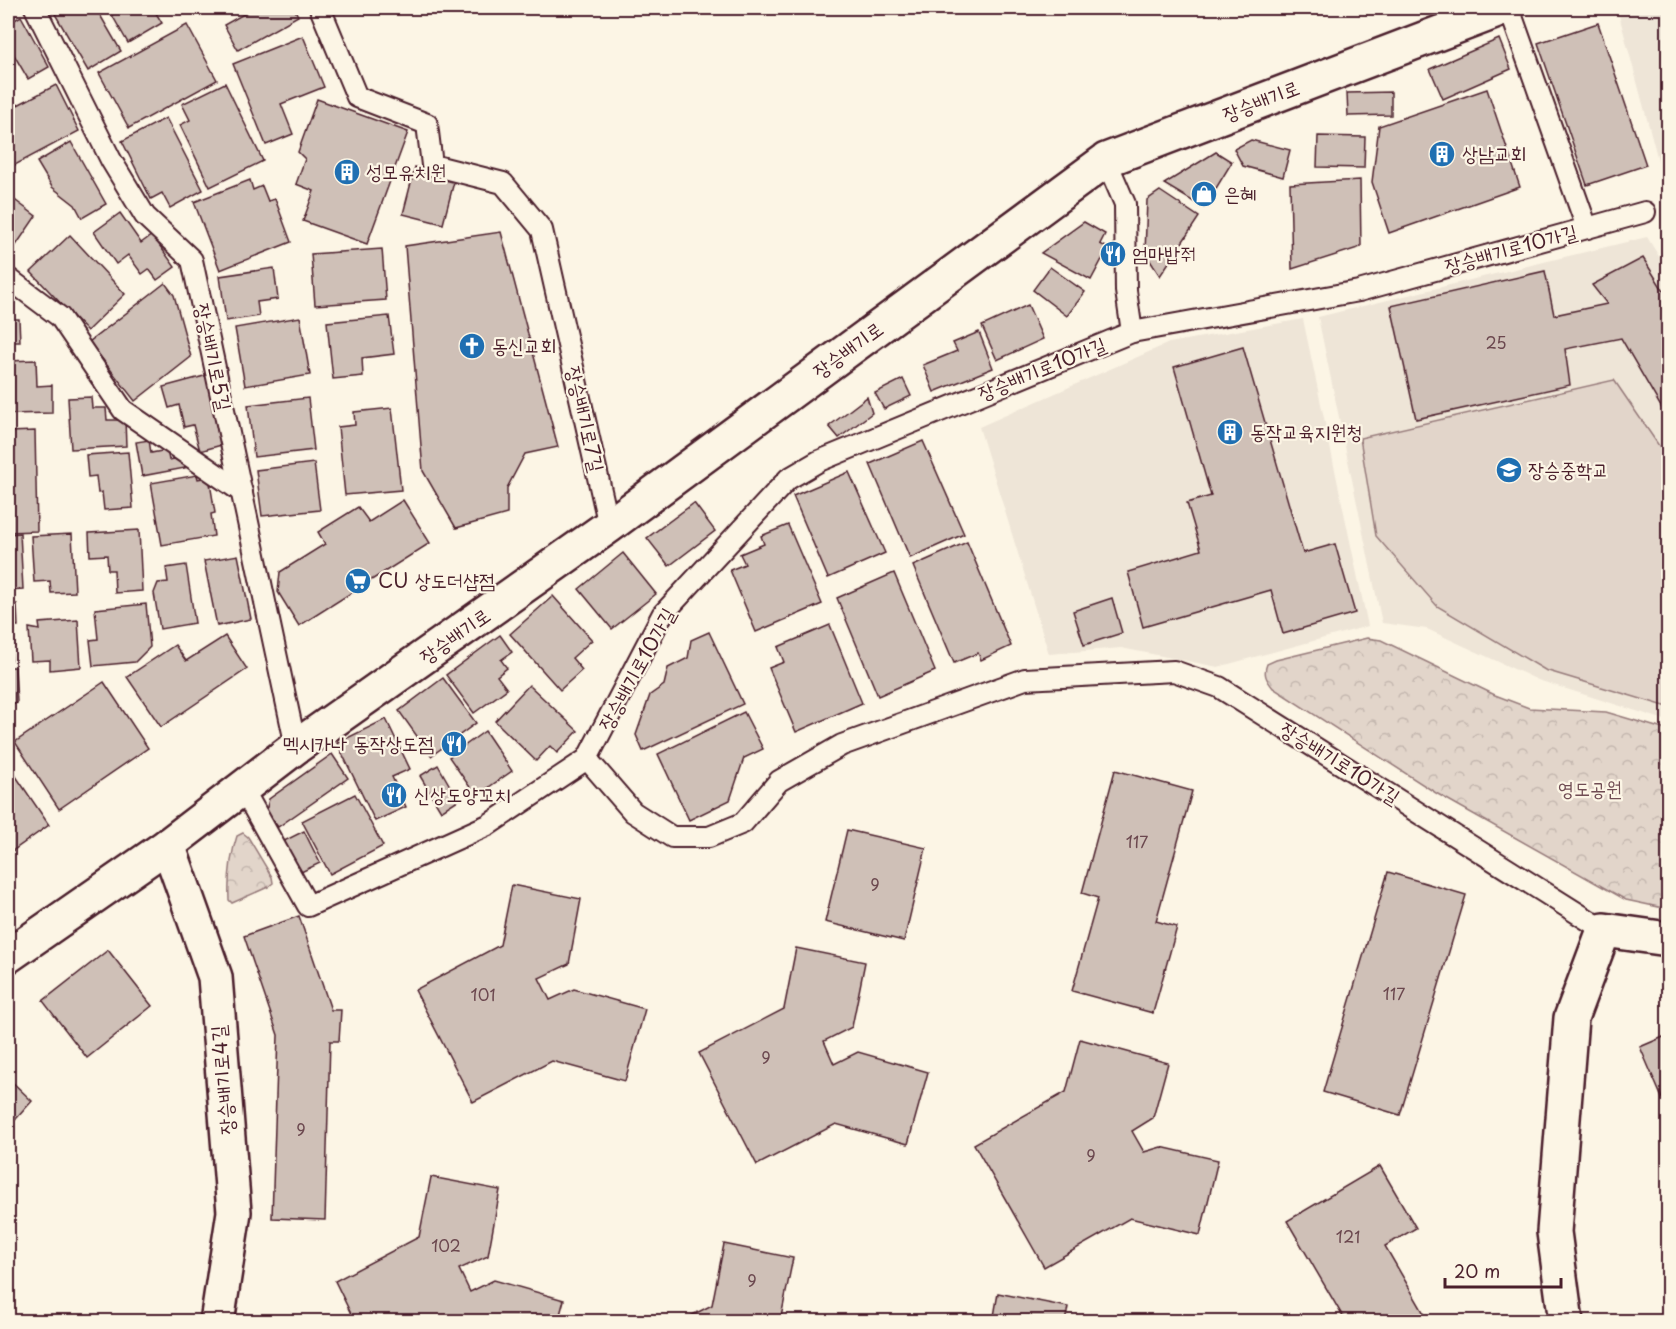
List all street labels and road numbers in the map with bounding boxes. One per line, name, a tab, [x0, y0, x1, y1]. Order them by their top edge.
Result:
street label: 장승배기로	[1218, 72, 1304, 128]
street label: 장승배기로10가길	[1441, 216, 1580, 280]
street label: 장승배기로5길	[188, 300, 240, 413]
street label: 장승배기로	[806, 313, 889, 385]
street label: 장승배기로10가길	[973, 329, 1110, 408]
street label: 장승배기로7길	[559, 363, 613, 475]
street label: 장승배기로	[413, 600, 496, 671]
street label: 장승배기로10가길	[590, 602, 682, 735]
street label: 장승배기로10가길	[1275, 713, 1406, 811]
street label: 장승배기로4길	[202, 1024, 242, 1136]

